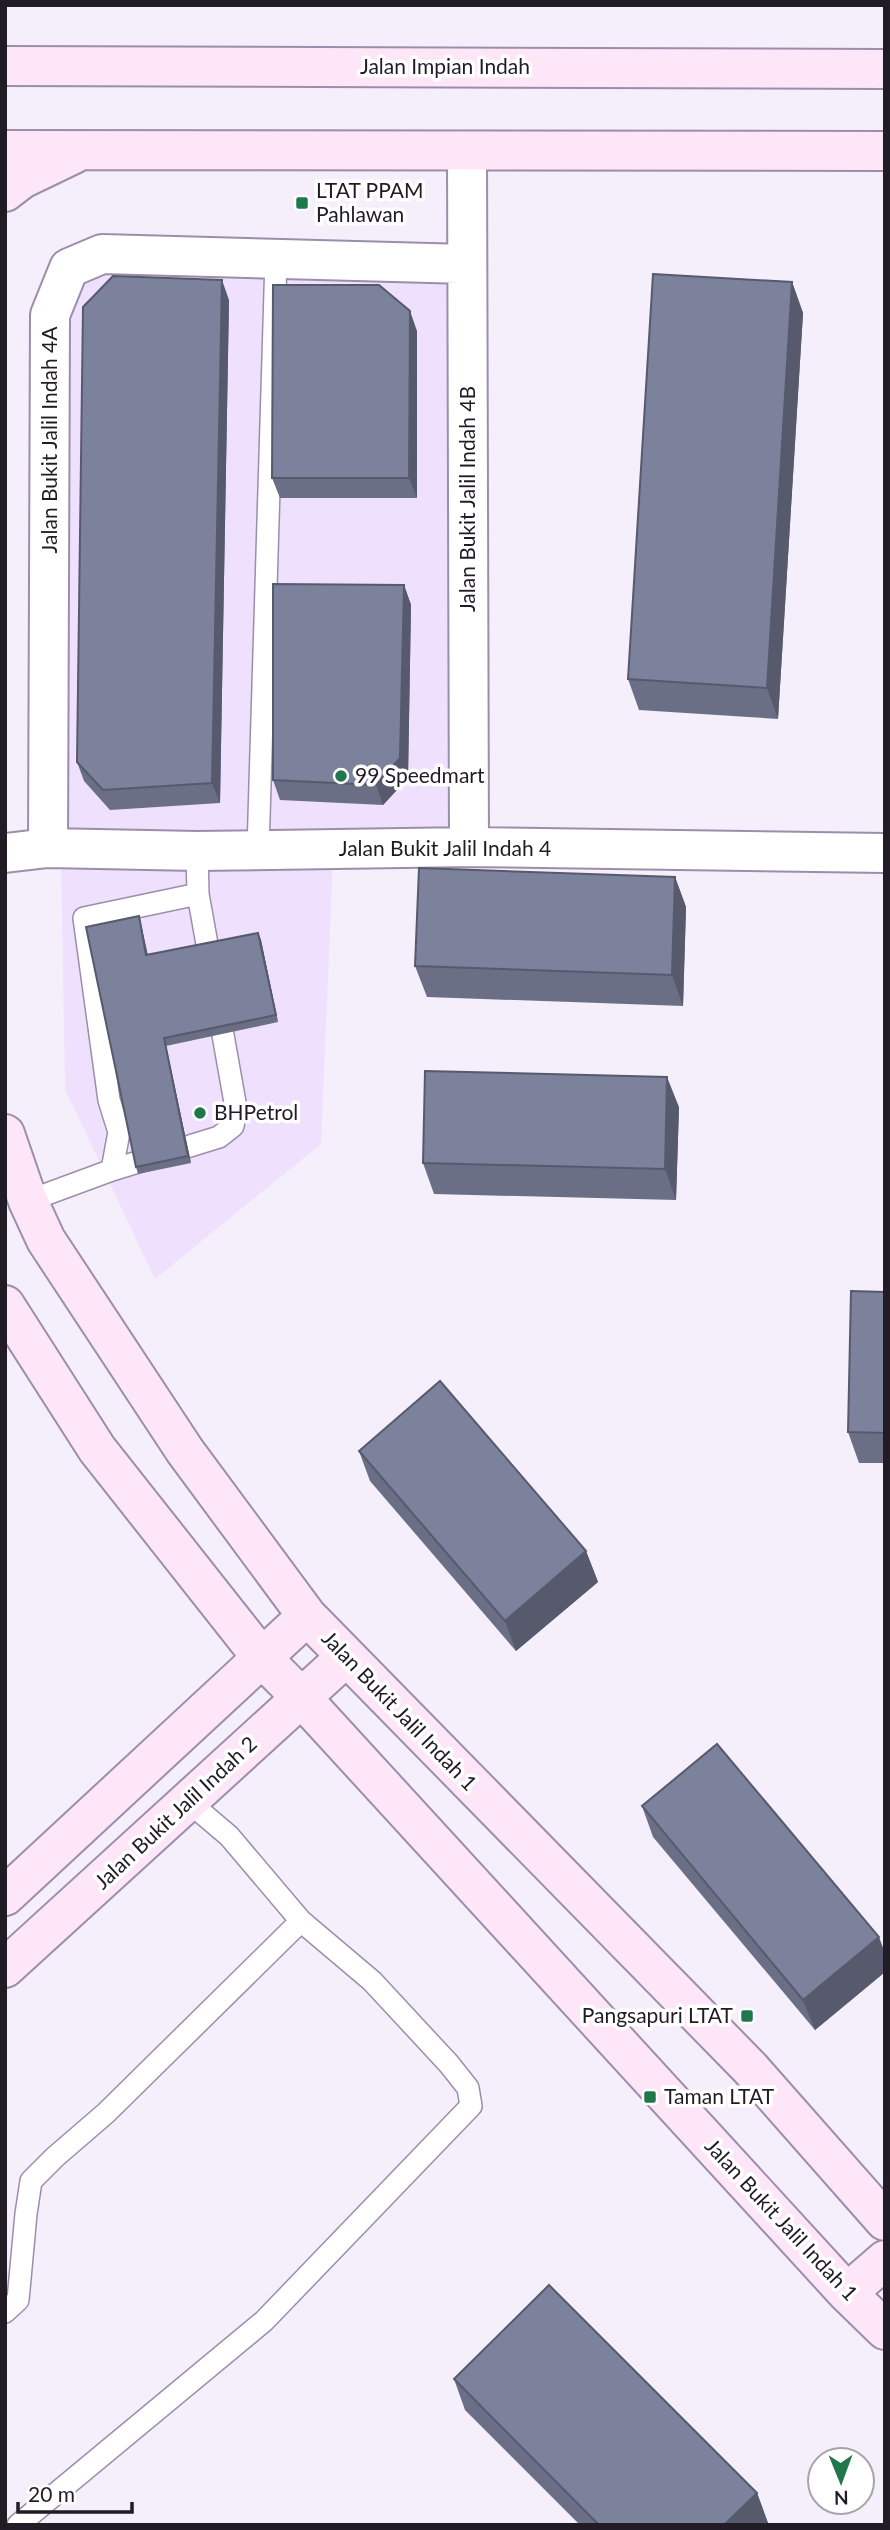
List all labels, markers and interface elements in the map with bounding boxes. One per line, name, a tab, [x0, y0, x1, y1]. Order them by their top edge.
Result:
street label: Jalan Impian Indah	[360, 53, 530, 78]
place label: LTAT PPAM Pahlawan	[316, 177, 424, 226]
marker: LTAT PPAM Pahlawan	[294, 195, 310, 211]
street label: Jalan Bukit Jalil Indah 4A	[36, 326, 61, 553]
street label: Jalan Bukit Jalil Indah 4B	[454, 386, 479, 612]
place label: 99 Speedmart	[355, 762, 485, 787]
marker: 99 Speedmart	[333, 768, 349, 784]
street label: Jalan Bukit Jalil Indah 4	[339, 835, 551, 860]
place label: BHPetrol	[214, 1099, 298, 1124]
marker: BHPetrol	[192, 1105, 208, 1121]
street label: Jalan Bukit Jalil Indah 1	[317, 1625, 483, 1795]
street label: Jalan Bukit Jalil Indah 2	[89, 1730, 261, 1894]
place label: Pangsapuri LTAT	[582, 2002, 734, 2027]
marker: Pangsapuri LTAT	[739, 2008, 755, 2024]
place label: Taman LTAT	[664, 2083, 775, 2108]
marker: Taman LTAT	[642, 2089, 658, 2105]
street label: Jalan Bukit Jalil Indah 1	[700, 2133, 864, 2305]
north arrow	[806, 2446, 876, 2516]
scale bar	[18, 2470, 131, 2514]
text: 20 m	[28, 2481, 75, 2506]
text: N	[834, 2487, 849, 2510]

